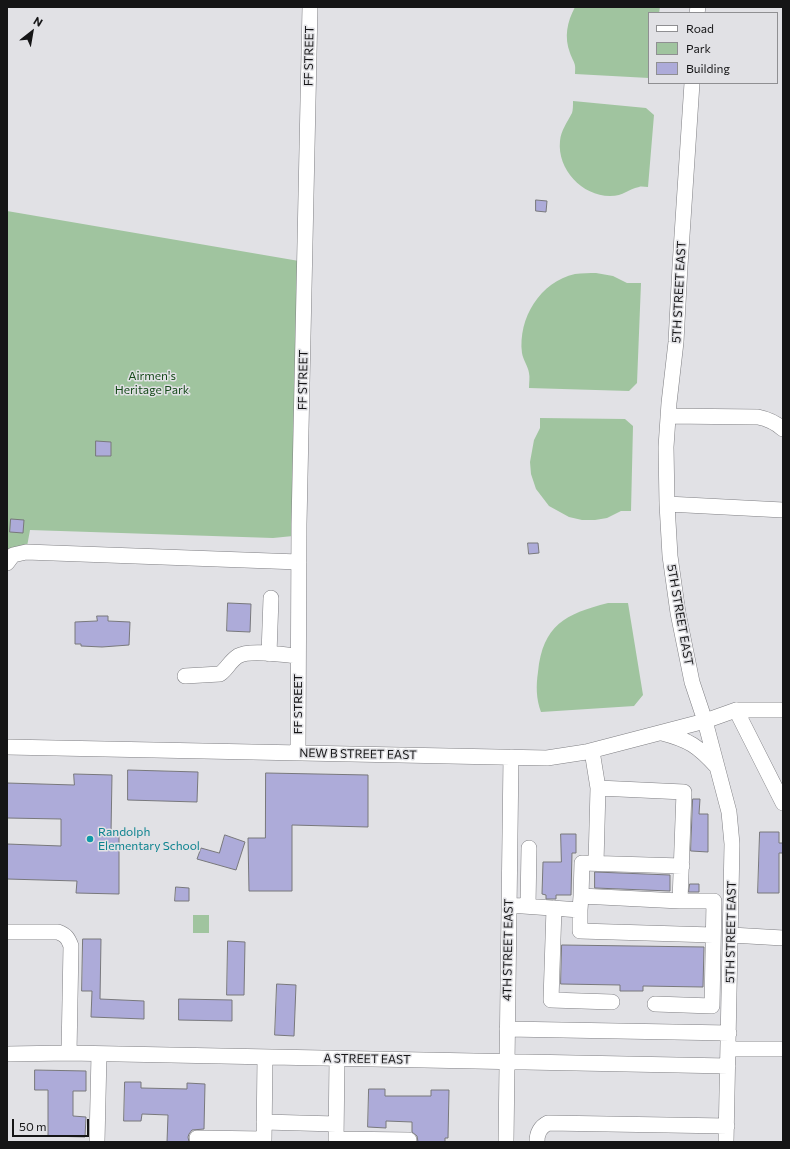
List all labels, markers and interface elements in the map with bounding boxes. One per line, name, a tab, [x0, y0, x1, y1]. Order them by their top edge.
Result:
north arrow	[12, 12, 52, 52]
legend	[648, 12, 778, 84]
text: N	[32, 14, 45, 29]
text: Road	[686, 21, 714, 35]
street label: FF STREET	[301, 26, 317, 86]
text: Park	[686, 41, 711, 55]
text: Building	[686, 61, 730, 75]
street label: 5TH STREET EAST	[669, 240, 689, 344]
street label: FF STREET	[295, 350, 311, 410]
park label: Airmen's Heritage Park	[115, 369, 189, 397]
street label: 5TH STREET EAST	[664, 563, 696, 667]
street label: FF STREET	[291, 674, 305, 734]
street label: NEW B STREET EAST	[299, 746, 417, 762]
place label: Randolph Elementary School	[98, 825, 200, 853]
marker: Randolph Elementary School	[85, 834, 95, 844]
street label: 5TH STREET EAST	[723, 881, 739, 983]
street label: 4TH STREET EAST	[500, 899, 516, 1001]
street label: A STREET EAST	[323, 1051, 411, 1067]
scale bar	[14, 1111, 91, 1137]
text: 50 m	[19, 1119, 47, 1133]

